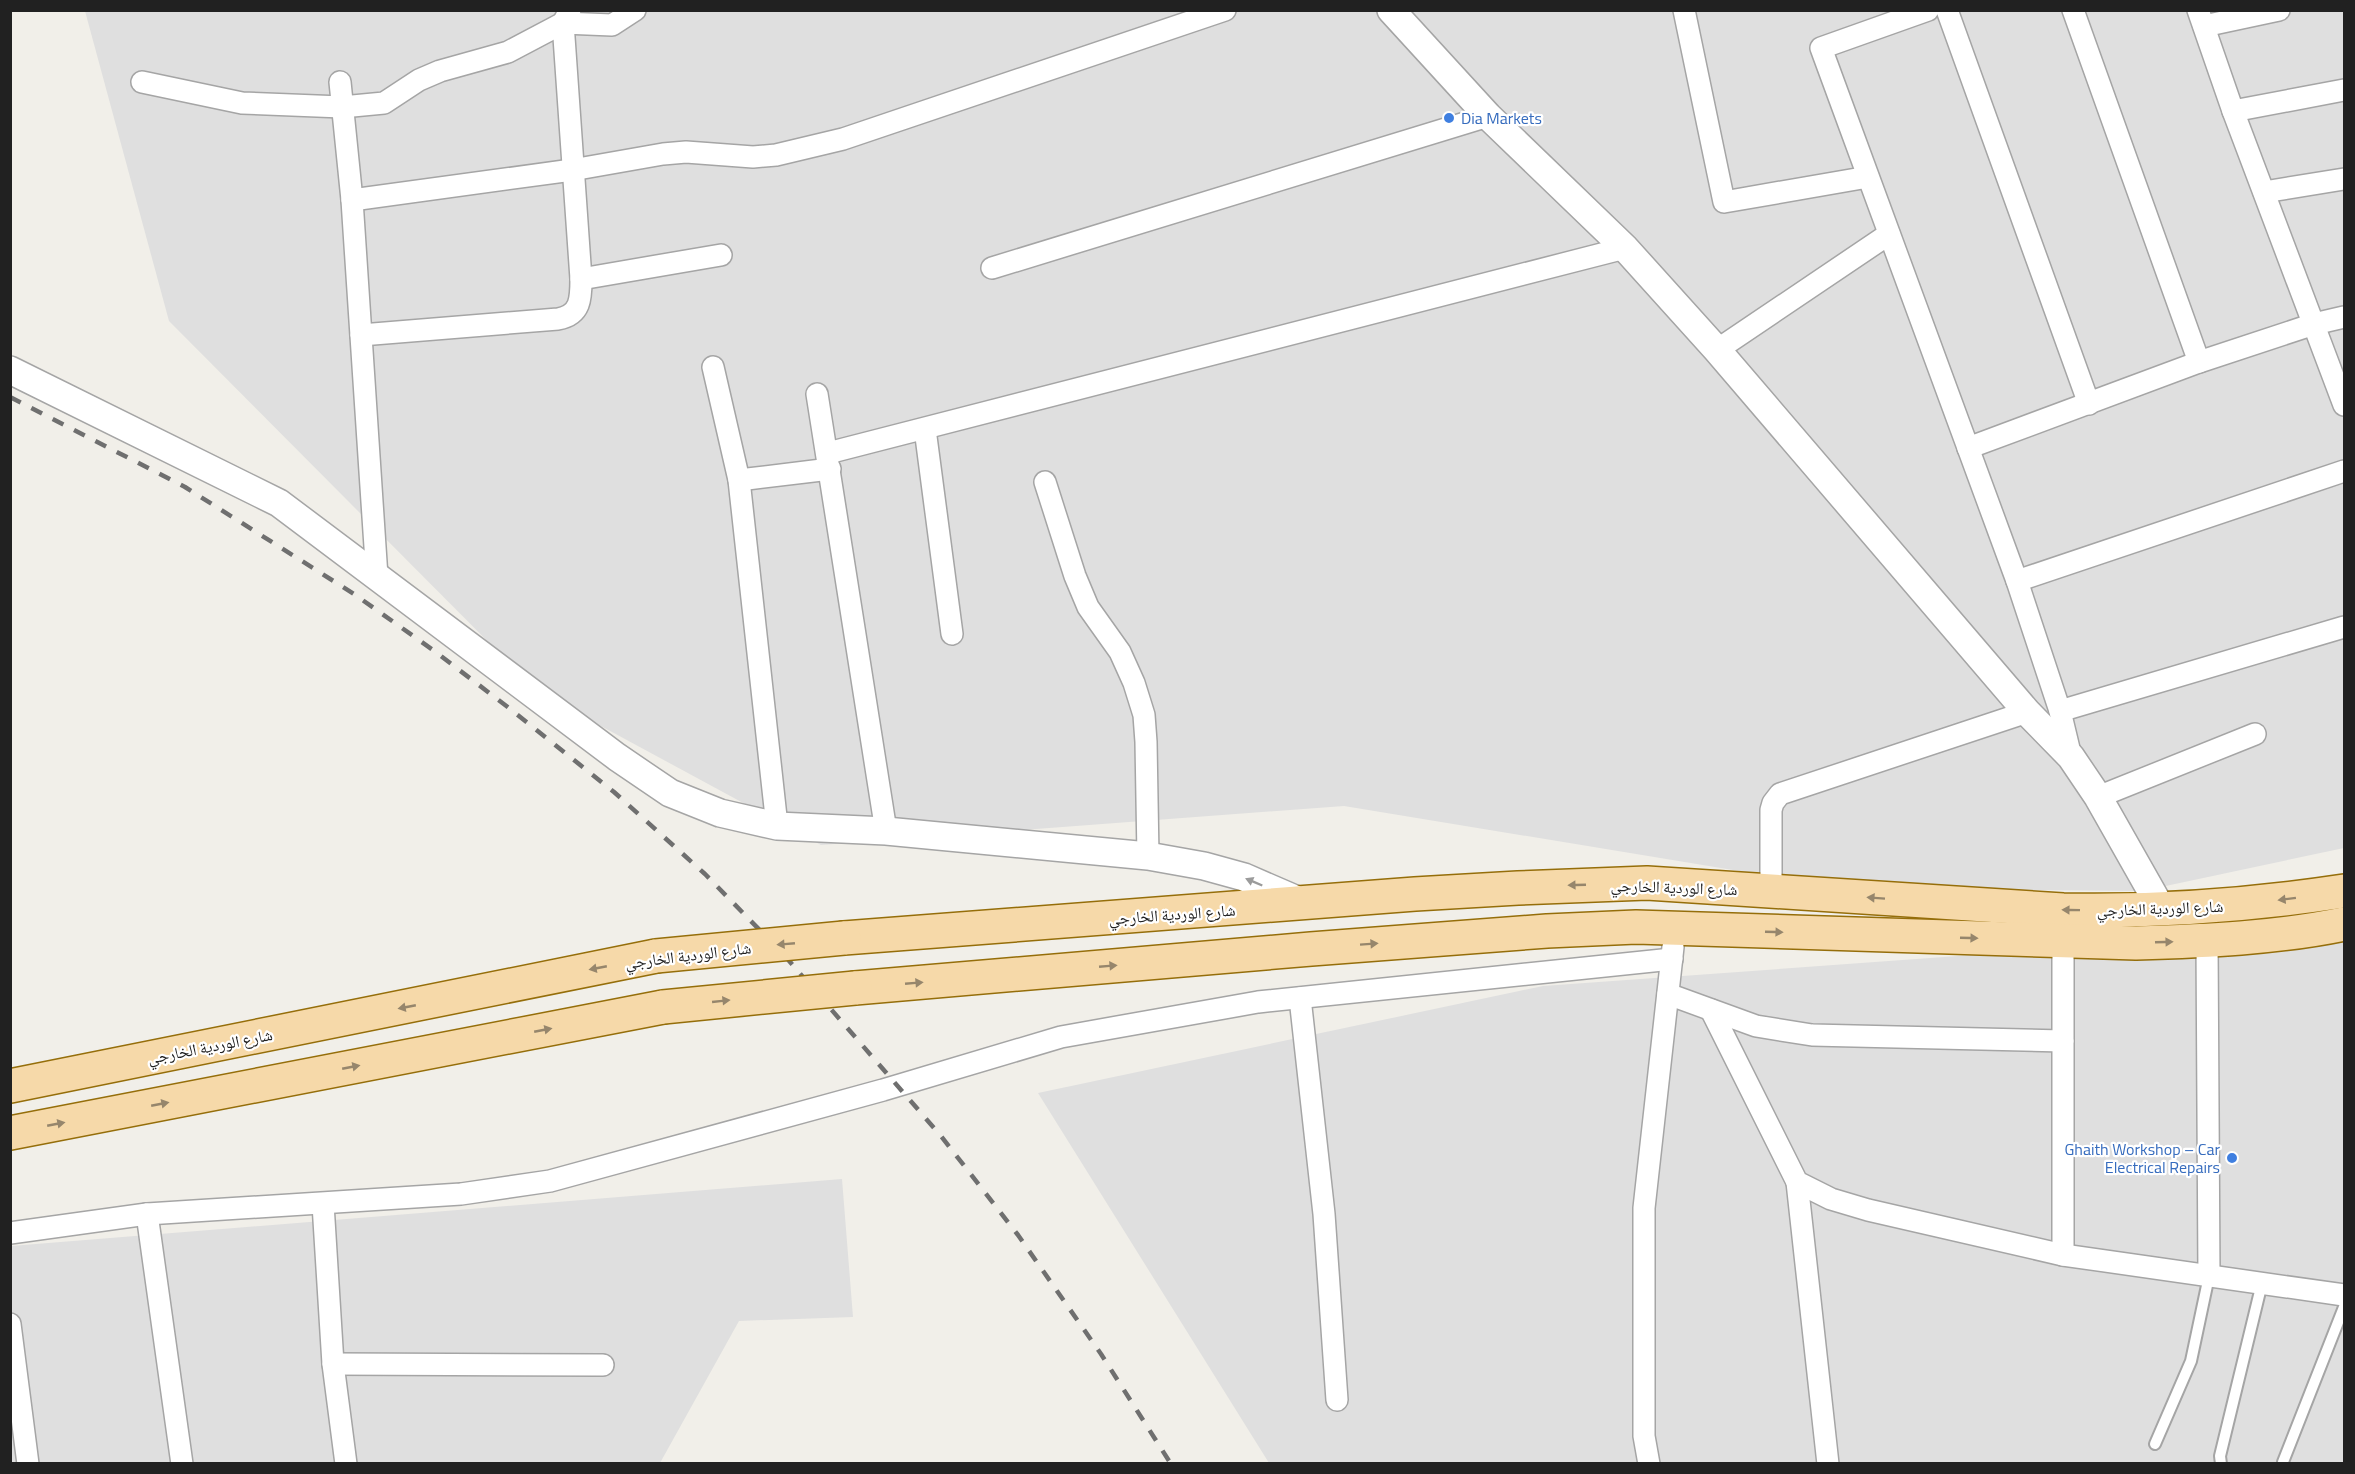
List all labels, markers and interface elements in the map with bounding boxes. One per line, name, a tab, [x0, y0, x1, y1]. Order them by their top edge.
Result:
place label: Dia Markets	[1461, 106, 1542, 130]
marker: Dia Markets	[1442, 111, 1456, 125]
street label: شارع الوردية الخارجي	[1610, 873, 1738, 902]
one-way arrow	[1244, 877, 1262, 887]
one-way arrow	[1567, 881, 1586, 890]
one-way arrow	[1867, 894, 1886, 903]
street label: شارع الوردية الخارجي	[2096, 894, 2224, 923]
one-way arrow	[2277, 894, 2296, 904]
street label: شارع الوردية الخارجي	[1108, 898, 1236, 931]
one-way arrow	[2062, 905, 2081, 915]
one-way arrow	[1764, 927, 1783, 936]
one-way arrow	[1959, 934, 1978, 943]
street label: شارع الوردية الخارجي	[624, 935, 753, 976]
one-way arrow	[2154, 937, 2173, 947]
one-way arrow	[777, 939, 796, 949]
one-way arrow	[1360, 940, 1379, 949]
one-way arrow	[1099, 961, 1118, 971]
one-way arrow	[589, 964, 608, 973]
one-way arrow	[904, 978, 923, 988]
one-way arrow	[712, 996, 731, 1006]
one-way arrow	[398, 1002, 417, 1012]
street label: شارع الوردية الخارجي	[145, 1022, 275, 1071]
one-way arrow	[533, 1025, 552, 1034]
one-way arrow	[342, 1062, 361, 1071]
one-way arrow	[150, 1099, 169, 1108]
one-way arrow	[47, 1119, 66, 1128]
place label: Ghaith Workshop – Car Electrical Repairs	[2064, 1137, 2220, 1179]
marker: Ghaith Workshop – Car Electrical Repairs	[2225, 1151, 2239, 1165]

